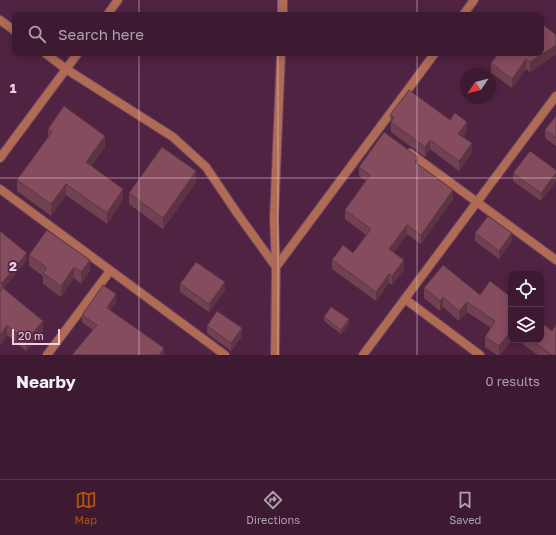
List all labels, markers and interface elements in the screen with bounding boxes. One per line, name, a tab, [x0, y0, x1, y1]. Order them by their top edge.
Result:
search box	[12, 12, 544, 56]
icon: search	[26, 23, 48, 45]
text: Search here	[58, 25, 144, 43]
north arrow	[460, 68, 496, 104]
text: 1	[10, 80, 17, 96]
text: 2	[9, 258, 17, 274]
map controls	[508, 271, 544, 343]
button: locate	[508, 271, 544, 307]
button: layers	[508, 307, 544, 343]
scale bar	[12, 327, 60, 346]
text: 20 m	[18, 329, 44, 342]
text: Nearby	[16, 371, 76, 392]
text: 0 results	[485, 373, 540, 389]
tab: Map	[75, 489, 97, 526]
tab: Directions	[246, 489, 300, 526]
tab: Saved	[449, 489, 481, 526]

